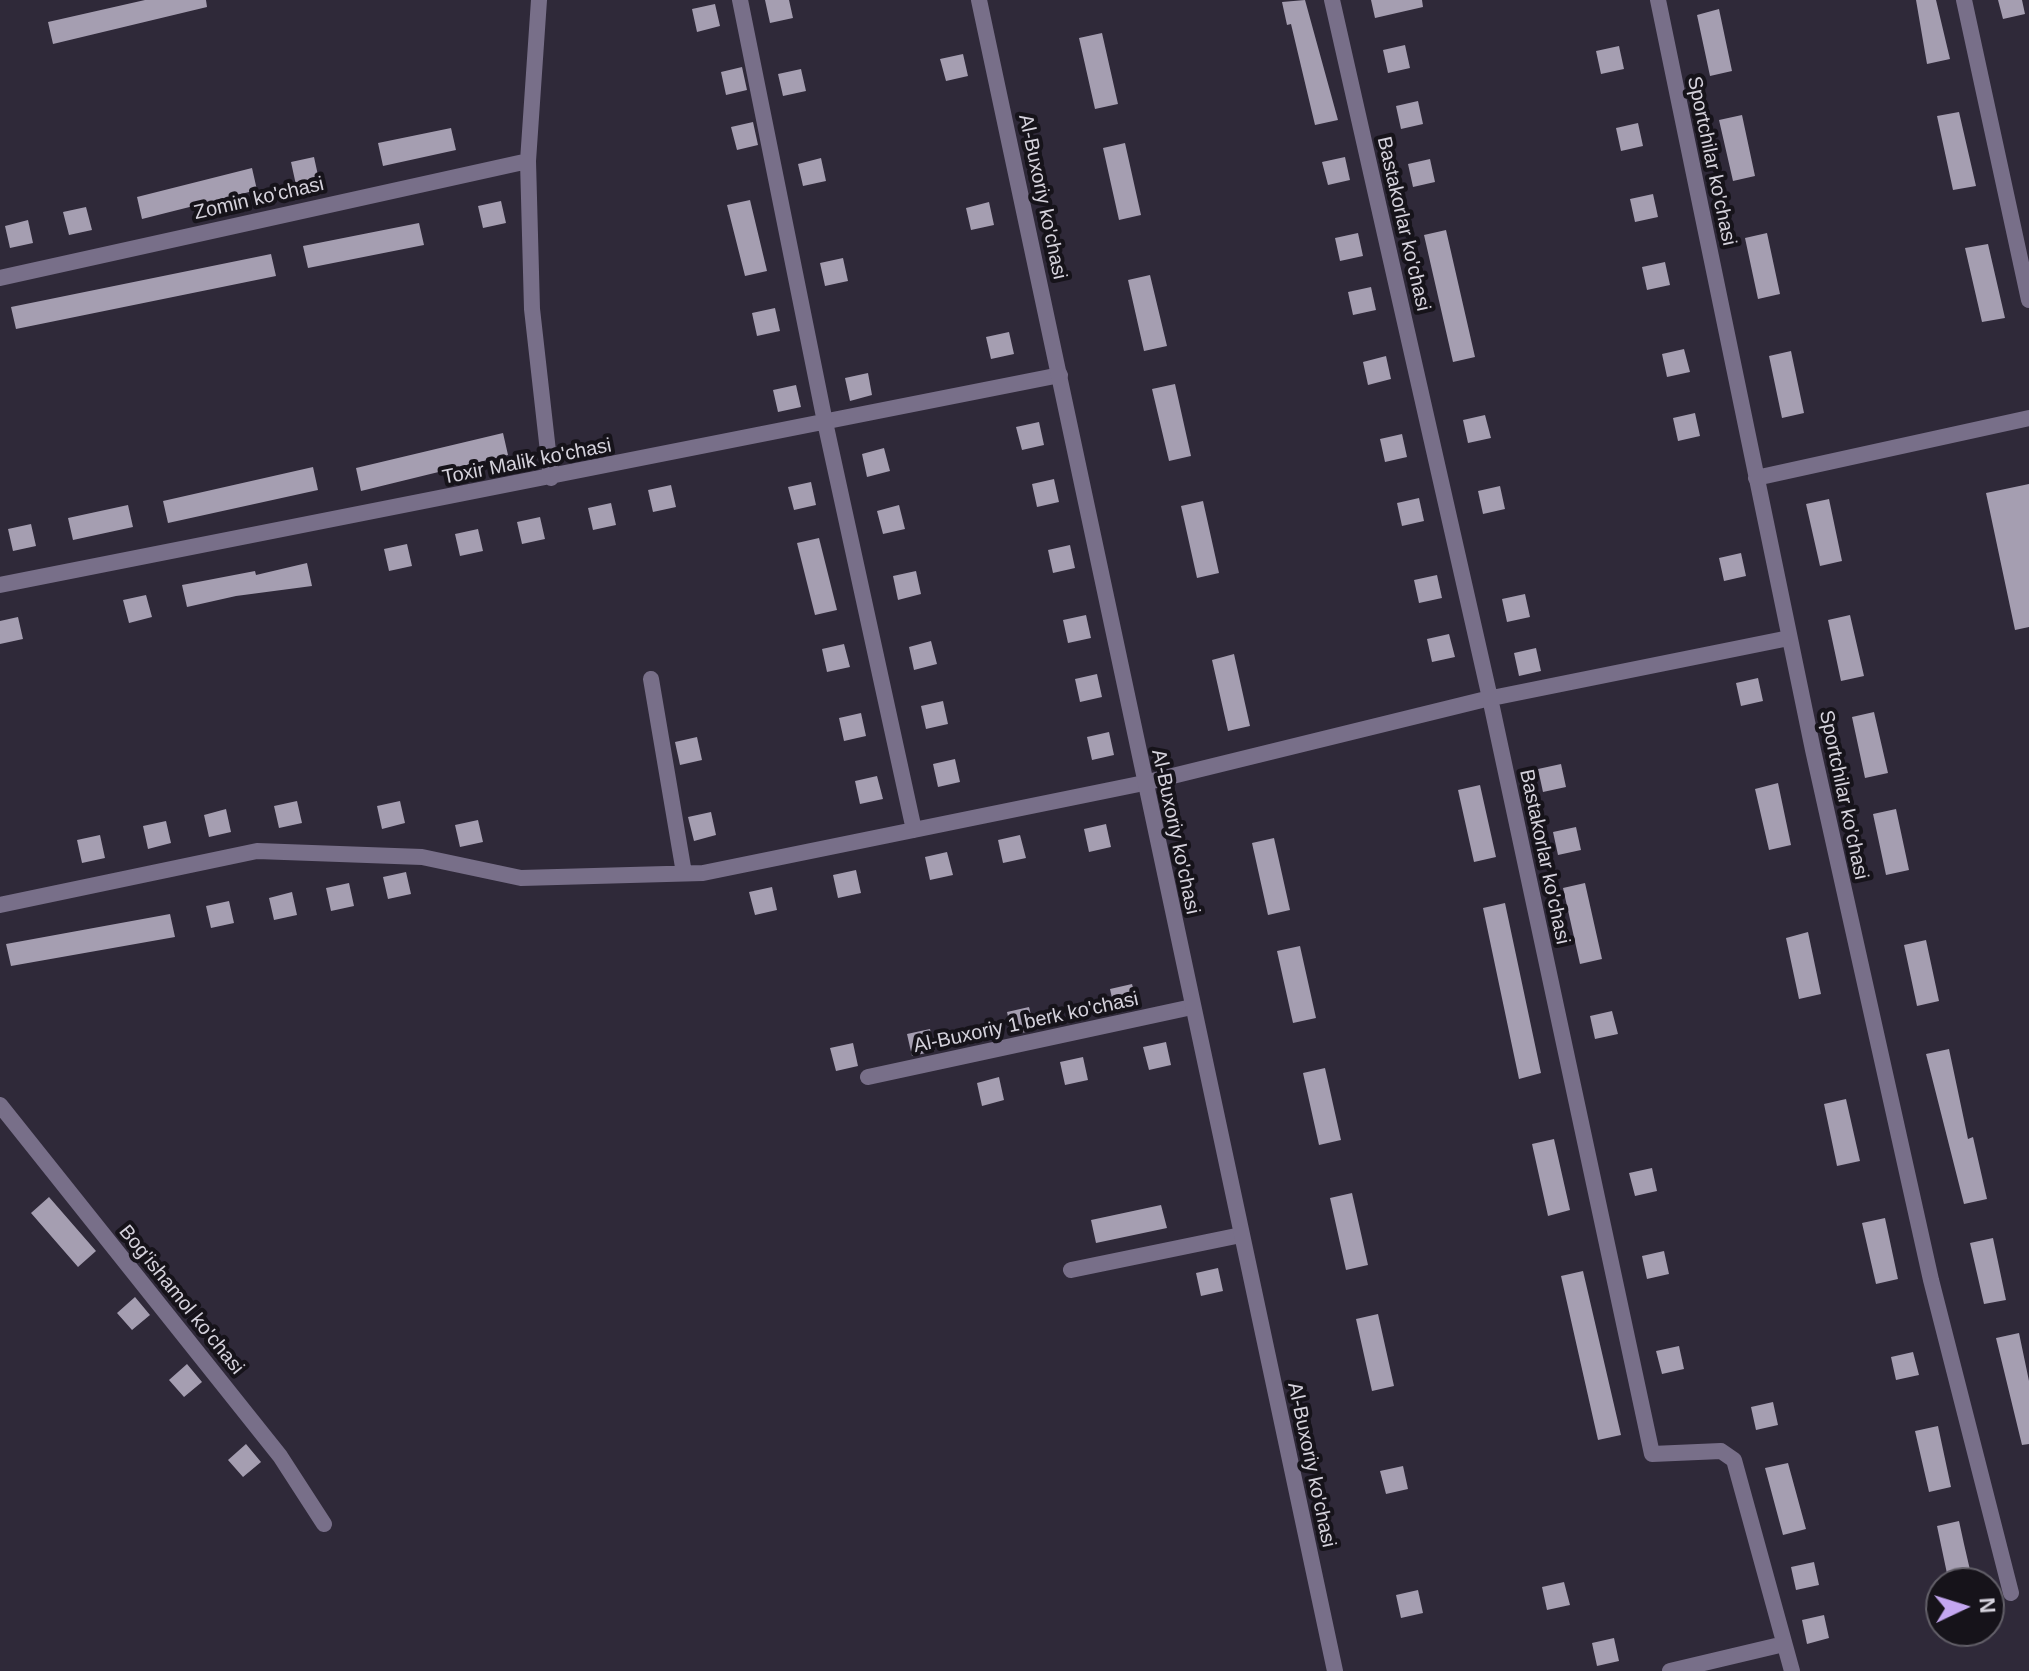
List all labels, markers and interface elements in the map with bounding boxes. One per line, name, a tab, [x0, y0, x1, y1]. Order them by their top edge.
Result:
street label: Sportchilar ko'chasi	[1681, 74, 1741, 248]
street label: Al-Buxoriy ko'chasi	[1013, 112, 1071, 282]
street label: Bastakorlar ko'chasi	[1371, 134, 1435, 314]
street label: Zomin ko'chasi	[192, 172, 326, 226]
street label: Toxir Malik ko'chasi	[440, 434, 614, 490]
street label: Sportchilar ko'chasi	[1813, 708, 1873, 882]
street label: Al-Buxoriy ko'chasi	[1146, 747, 1204, 917]
street label: Bastakorlar ko'chasi	[1514, 767, 1574, 947]
street label: Al-Buxoriy 1 berk ko'chasi	[911, 987, 1141, 1059]
street label: Bog'ishamol ko'chasi	[113, 1220, 249, 1380]
street label: Al-Buxoriy ko'chasi	[1282, 1380, 1340, 1550]
north arrow	[1925, 1567, 2005, 1647]
text: N	[1974, 1597, 2000, 1614]

